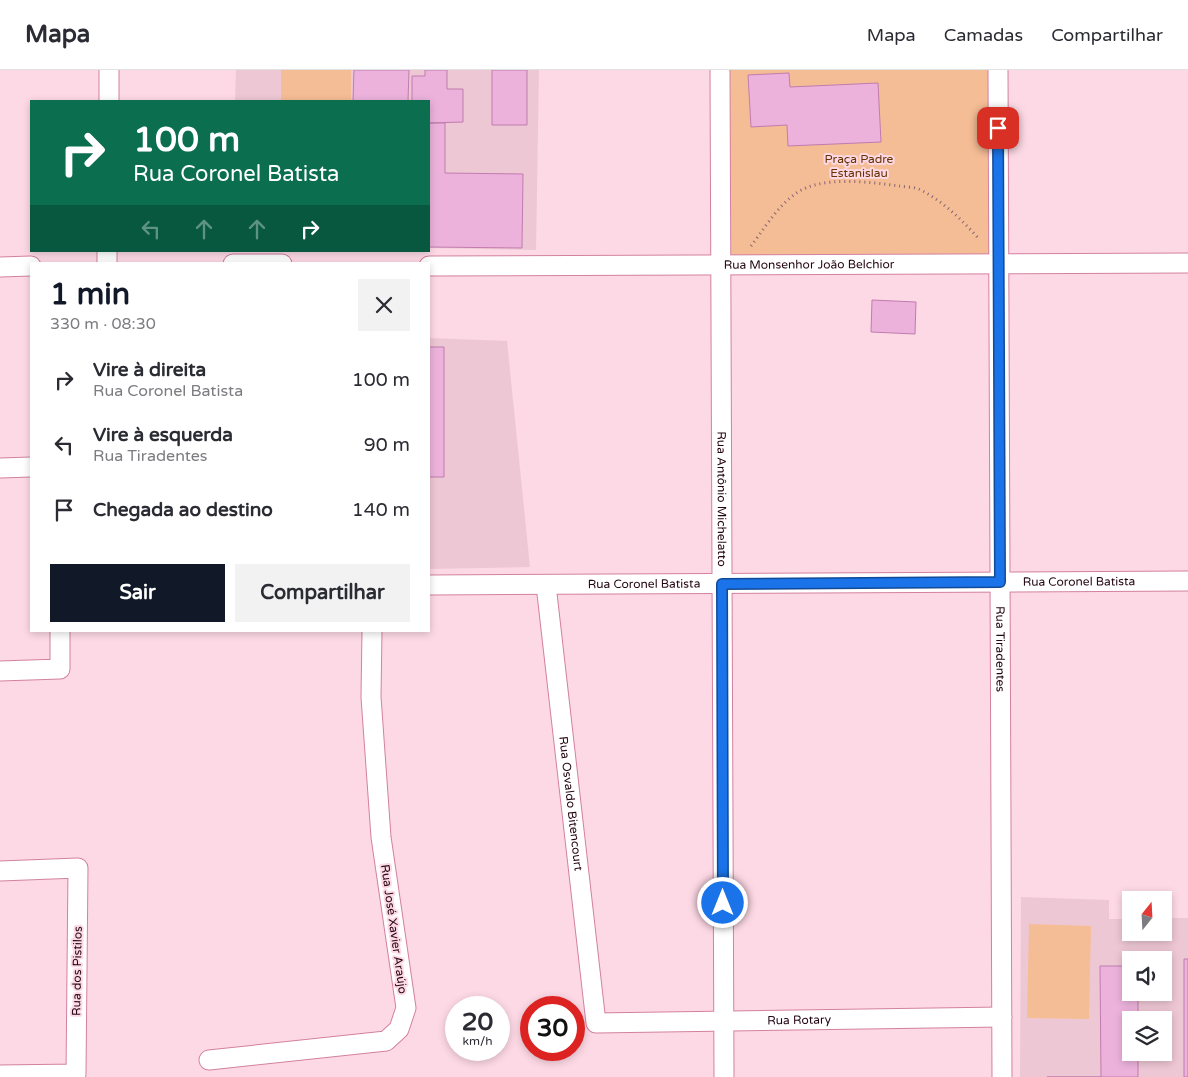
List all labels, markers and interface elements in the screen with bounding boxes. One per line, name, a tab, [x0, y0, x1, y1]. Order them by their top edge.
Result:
text: Mapa	[25, 20, 90, 49]
text: Mapa	[867, 24, 916, 46]
text: Camadas	[944, 24, 1023, 46]
text: Compartilhar	[1051, 24, 1163, 46]
pin	[977, 107, 1019, 149]
icon: arrive	[984, 114, 1012, 142]
text: 100 m	[133, 119, 240, 161]
icon: right	[50, 120, 115, 185]
park label: Praça Padre Estanislau	[825, 152, 894, 180]
text: Rua Coronel Batista	[133, 161, 339, 187]
icon: left	[137, 215, 165, 243]
icon: ahead	[190, 215, 218, 243]
icon: ahead	[243, 215, 271, 243]
icon: right	[296, 215, 324, 243]
street label: Rua Monsenhor João Belchior	[724, 257, 895, 272]
text: 1 min	[50, 276, 130, 313]
button: close	[358, 279, 410, 331]
text: 330 m · 08:30	[50, 314, 156, 334]
text: Vire à direita	[93, 359, 206, 381]
icon: right	[50, 366, 78, 394]
text: 100 m	[352, 369, 410, 391]
text: Rua Coronel Batista	[93, 381, 243, 401]
text: Vire à esquerda	[93, 424, 233, 446]
icon: left	[50, 431, 78, 459]
street label: Rua Antônio Michelatto	[714, 431, 729, 567]
text: 90 m	[364, 434, 410, 456]
text: Rua Tiradentes	[93, 446, 207, 466]
icon: arrive	[50, 496, 78, 524]
text: Chegada ao destino	[93, 499, 273, 521]
text: 140 m	[352, 499, 410, 521]
button: Sair	[50, 564, 225, 622]
button: Compartilhar	[235, 564, 410, 622]
street label: Rua Coronel Batista	[1023, 574, 1135, 589]
street label: Rua Coronel Batista	[588, 577, 700, 591]
street label: Rua Tiradentes	[993, 606, 1007, 692]
street label: Rua Osvaldo Bitencourt	[556, 736, 586, 872]
street label: Rua José Xavier Araújo	[378, 863, 410, 995]
position arrow	[696, 876, 748, 928]
north arrow	[1122, 891, 1172, 941]
map controls	[1122, 891, 1172, 1061]
street label: Rua dos Pistilos	[69, 926, 85, 1016]
button: sound	[1122, 951, 1172, 1001]
speed limit sign: 30	[520, 996, 585, 1061]
text: 20	[462, 1007, 493, 1037]
button: layers	[1122, 1011, 1172, 1061]
street label: Rua Rotary	[767, 1013, 832, 1027]
text: km/h	[462, 1034, 493, 1048]

